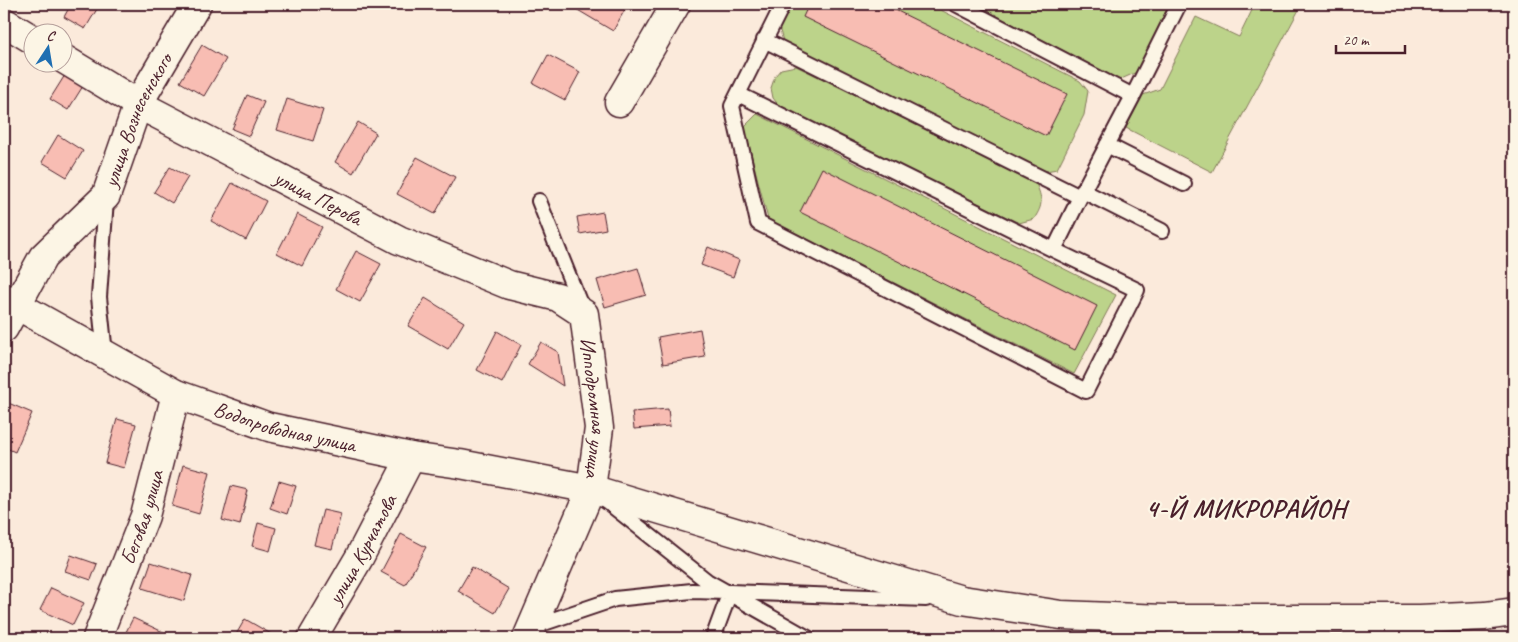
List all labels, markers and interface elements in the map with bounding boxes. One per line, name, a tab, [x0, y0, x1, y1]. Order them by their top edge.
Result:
north arrow	[22, 22, 72, 72]
scale bar	[1336, 22, 1404, 54]
text: С	[45, 27, 58, 45]
text: 20 m	[1343, 31, 1370, 50]
street label: улица Вознесенского	[97, 46, 179, 192]
street label: улица Перова	[268, 163, 369, 233]
street label: Ипподромная улица	[574, 336, 612, 481]
street label: Водопроводная улица	[210, 395, 361, 458]
street label: Беговая улица	[114, 466, 170, 568]
street label: улица Курчатова	[321, 488, 403, 611]
district label: 4-Й МИКРОРАЙОН	[1146, 492, 1350, 525]

